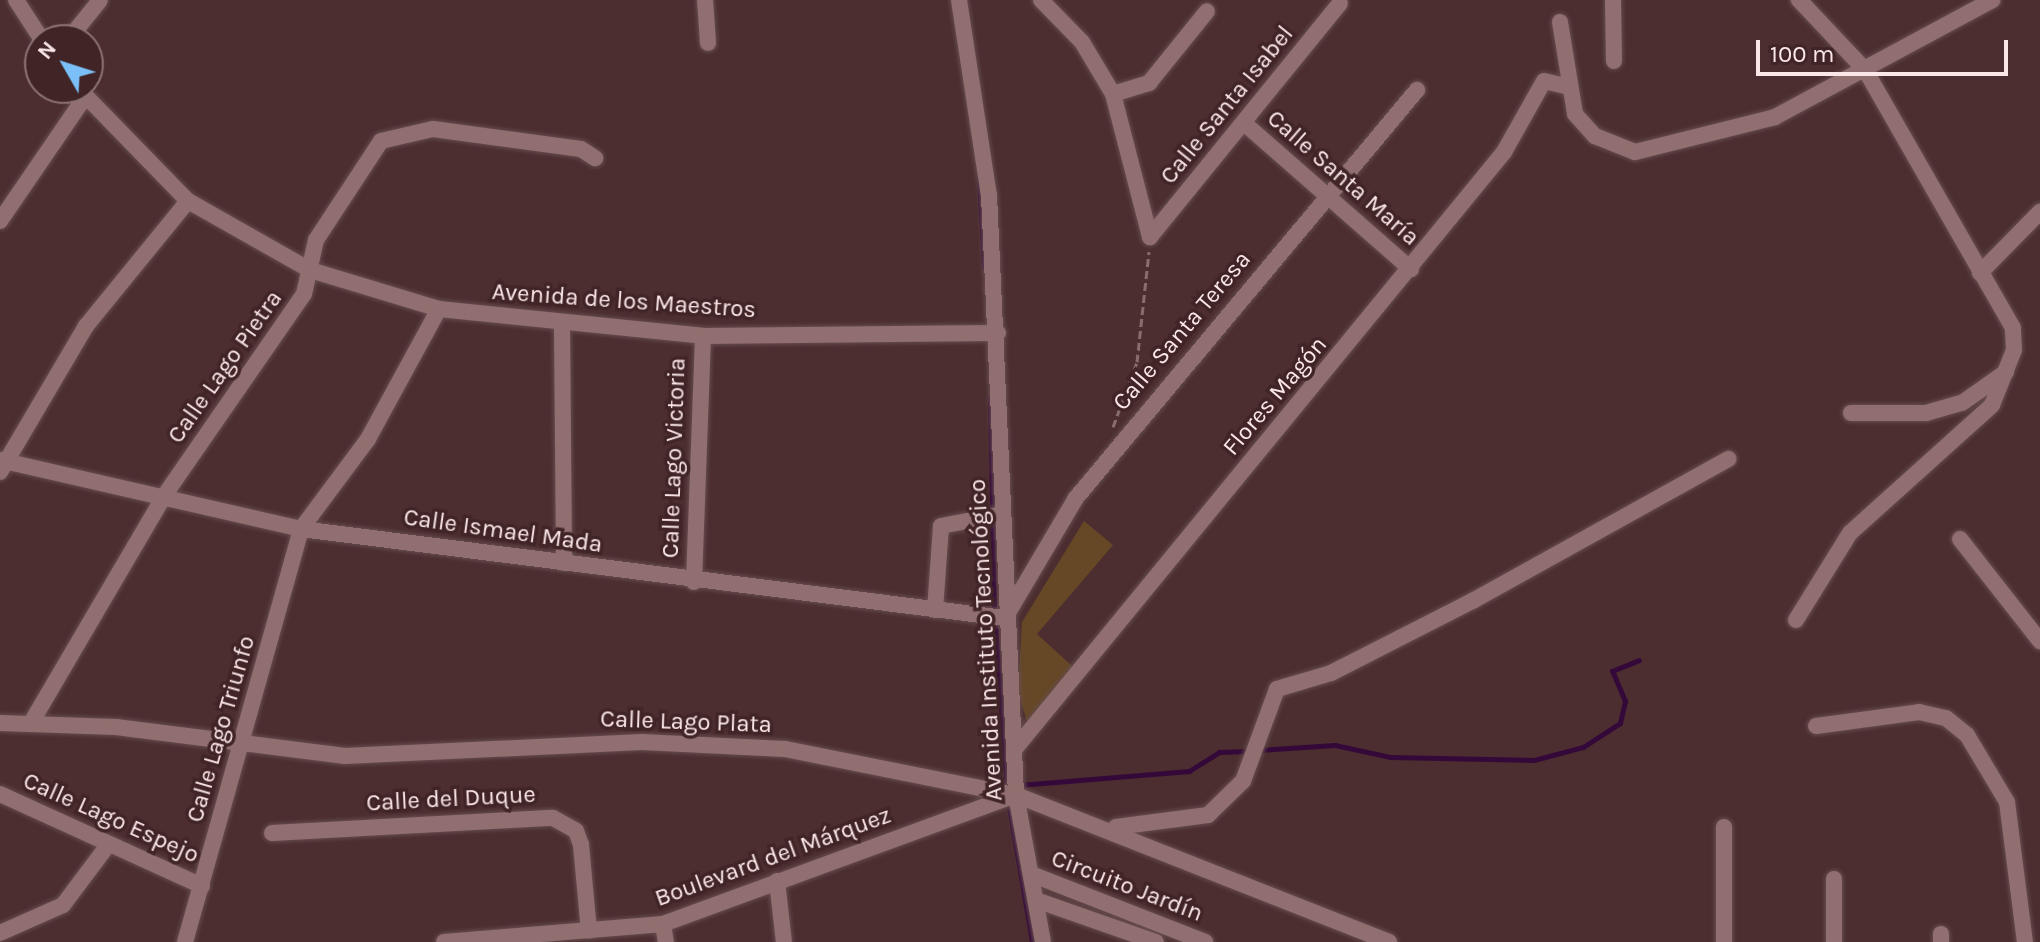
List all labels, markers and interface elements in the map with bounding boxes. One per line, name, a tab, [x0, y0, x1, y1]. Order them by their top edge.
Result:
street label: Calle Santa Isabel	[1154, 20, 1300, 190]
north arrow	[24, 24, 104, 104]
scale bar	[1760, 24, 2012, 74]
text: N	[32, 36, 62, 64]
text: 100 m	[1770, 40, 1835, 68]
street label: Calle Santa María	[1261, 104, 1425, 252]
street label: Calle Santa Teresa	[1107, 246, 1257, 416]
street label: Avenida de los Maestros	[491, 277, 757, 325]
street label: Calle Lago Pietra	[162, 285, 288, 449]
street label: Flores Magón	[1217, 331, 1333, 461]
street label: Calle Lago Victoria	[656, 357, 692, 559]
street label: Avenida Instituto Tecnológico	[963, 478, 1009, 802]
street label: Calle Ismael Mada	[402, 503, 604, 559]
street label: Calle Lago Triunfo	[181, 632, 261, 826]
street label: Calle Lago Plata	[600, 705, 772, 739]
street label: Calle Lago Espejo	[19, 766, 203, 870]
street label: Calle del Duque	[366, 780, 536, 818]
street label: Boulevard del Márquez	[651, 801, 895, 913]
street label: Circuito Jardín	[1047, 844, 1207, 928]

